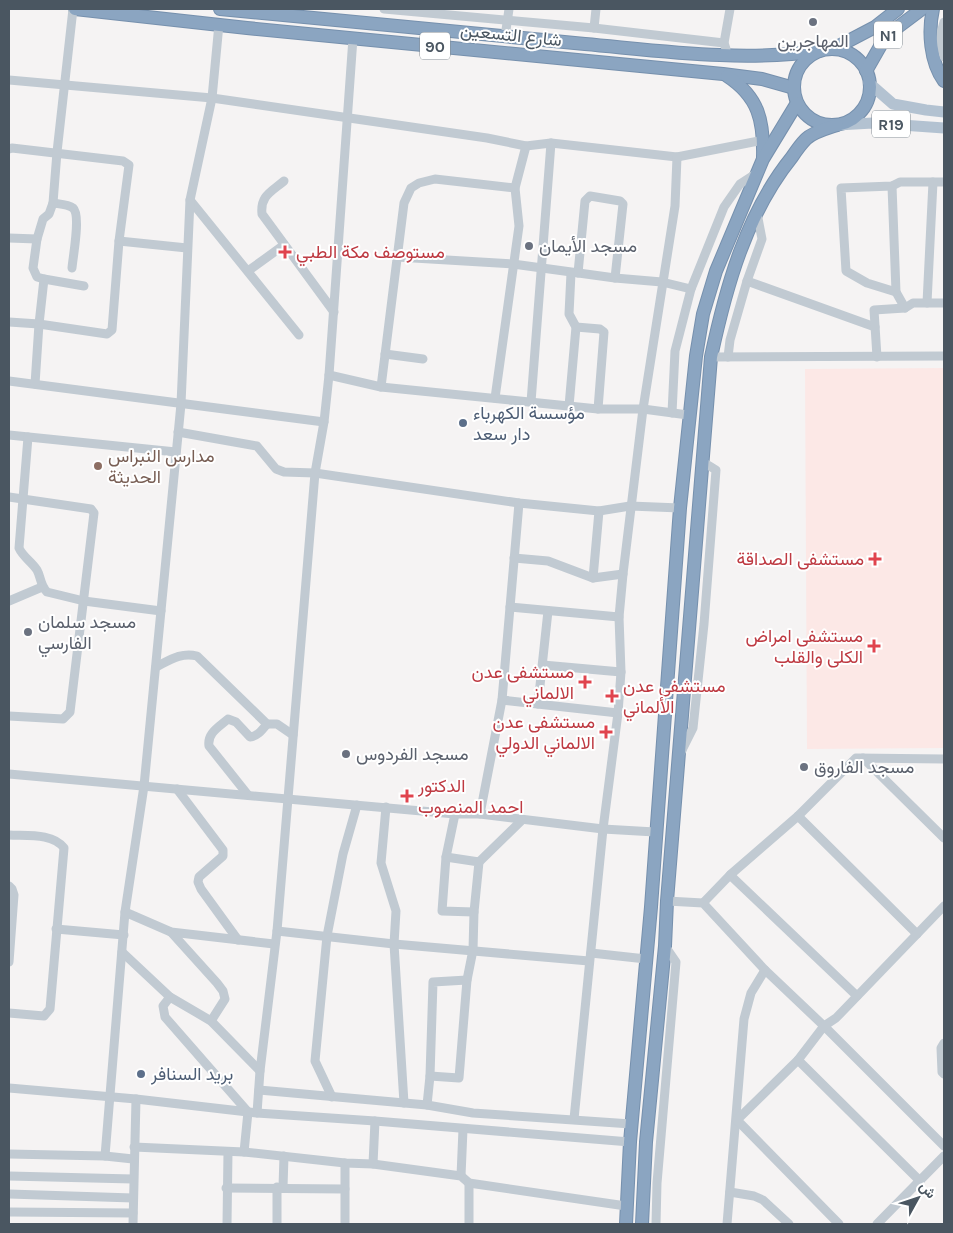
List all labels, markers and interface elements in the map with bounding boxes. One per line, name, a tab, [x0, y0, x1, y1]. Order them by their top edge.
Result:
marker: المهاجرين	[807, 16, 819, 28]
street label: شارع التسعين	[459, 19, 563, 52]
road number: N1	[874, 22, 902, 48]
place label: المهاجرين	[777, 30, 849, 52]
road number: 90	[420, 32, 450, 59]
road number: R19	[872, 110, 910, 138]
place label: مسجد الأيمان	[539, 235, 637, 257]
marker: مسجد الأيمان	[523, 240, 535, 252]
place label: مستوصف مكة الطبي	[296, 241, 445, 267]
marker: مستوصف مكة الطبي	[278, 245, 292, 259]
place label: مؤسسة الكهرباء دار سعد	[473, 402, 585, 445]
marker: مؤسسة الكهرباء دار سعد	[457, 417, 469, 429]
place label: مدارس النبراس الحديثة	[108, 445, 214, 488]
marker: مدارس النبراس الحديثة	[92, 460, 104, 472]
place label: مستشفى الصداقة	[737, 548, 864, 570]
marker: مستشفى الصداقة	[868, 552, 882, 566]
place label: مسجد سلمان الفارسي	[38, 611, 136, 658]
place label: مستشفى امراض الكلى والقلب	[746, 625, 863, 668]
marker: مسجد سلمان الفارسي	[22, 626, 34, 638]
marker: مستشفى امراض الكلى والقلب	[867, 639, 881, 653]
place label: مستشفى عدن الالماني	[472, 661, 574, 708]
marker: مستشفى عدن الالماني	[578, 675, 592, 689]
place label: مستشفى عدن الألماني	[623, 675, 726, 722]
marker: مستشفى عدن الألماني	[605, 689, 619, 703]
place label: مستشفى عدن الالماني الدولي	[493, 711, 595, 758]
marker: مستشفى عدن الالماني الدولي	[599, 725, 613, 739]
place label: مسجد الفردوس	[356, 743, 469, 765]
marker: مسجد الفردوس	[340, 748, 352, 760]
place label: مسجد الفاروق	[814, 756, 914, 778]
marker: مسجد الفاروق	[798, 761, 810, 773]
place label: الدكتور احمد المنصوب	[417, 775, 523, 818]
marker: الدكتور احمد المنصوب	[400, 789, 414, 803]
place label: بريد السنافر	[150, 1063, 233, 1085]
marker: بريد السنافر	[135, 1068, 147, 1080]
north arrow	[893, 1173, 943, 1223]
text: ش	[916, 1178, 940, 1202]

